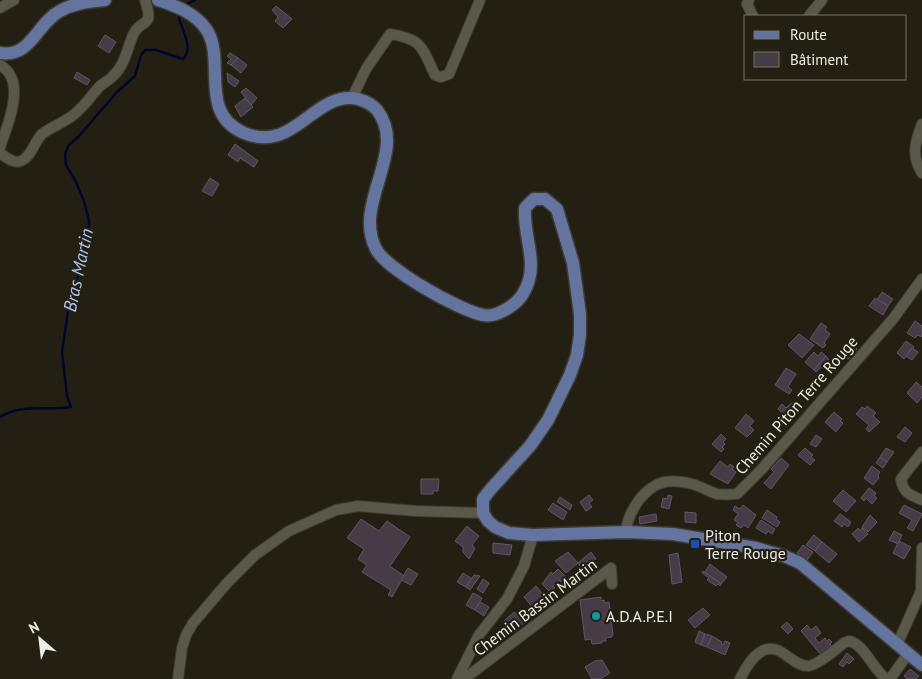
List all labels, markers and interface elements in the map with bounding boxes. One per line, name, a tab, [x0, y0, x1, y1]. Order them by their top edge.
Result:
legend	[744, 15, 907, 80]
text: Route	[790, 25, 827, 44]
text: Bâtiment	[790, 50, 848, 69]
water label: Bras Martin	[58, 226, 98, 314]
street label: Chemin Piton Terre Rouge	[730, 332, 862, 478]
place label: Piton Terre Rouge	[705, 525, 786, 563]
marker: Piton Terre Rouge	[689, 538, 701, 550]
street label: Chemin Bassin Martin	[469, 554, 601, 660]
place label: A.D.A.P.E.I	[606, 606, 673, 626]
marker: A.D.A.P.E.I	[590, 610, 602, 622]
north arrow	[15, 614, 65, 664]
text: N	[26, 617, 42, 638]

